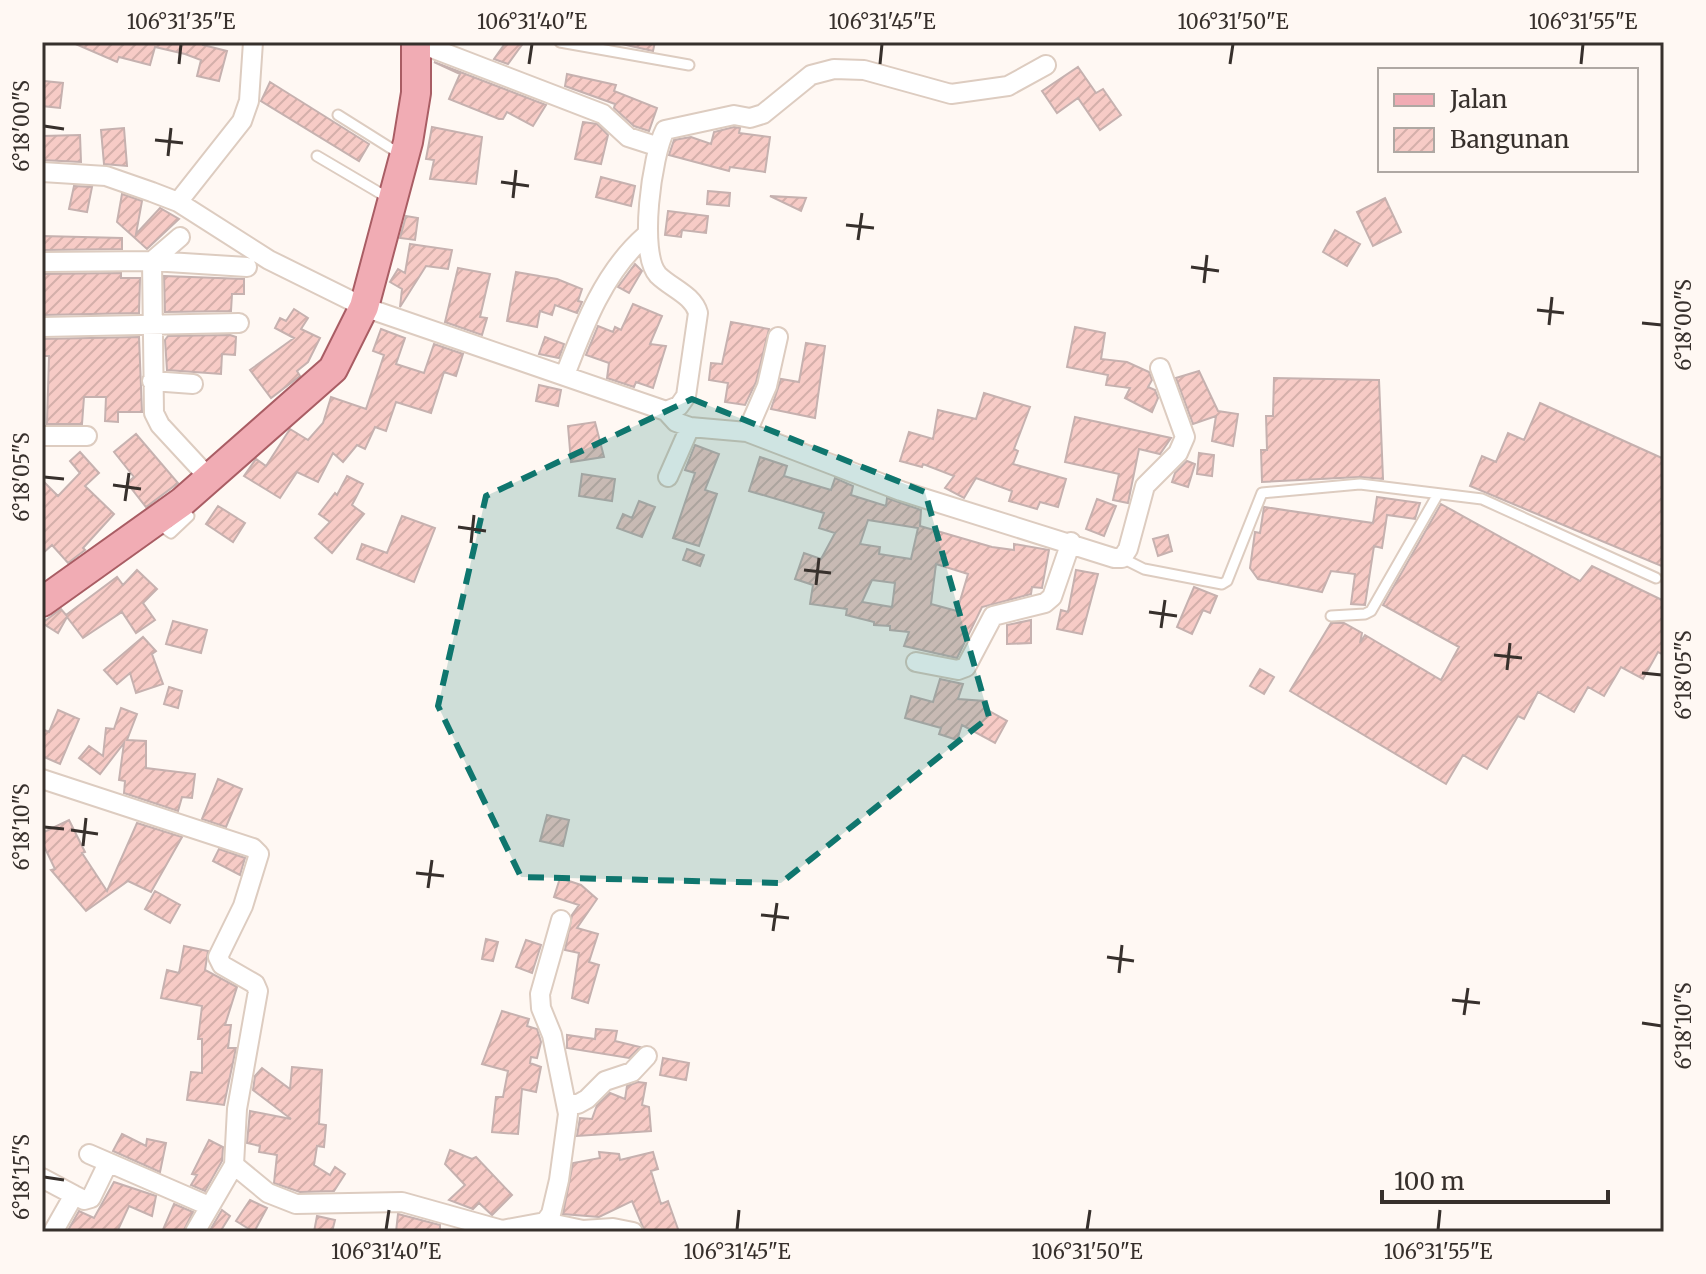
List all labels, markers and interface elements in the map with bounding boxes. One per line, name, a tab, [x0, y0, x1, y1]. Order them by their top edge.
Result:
text: 106°31'35"E	[127, 9, 236, 34]
text: 106°31'40"E	[477, 9, 587, 34]
text: 106°31'45"E	[829, 9, 936, 34]
text: 106°31'50"E	[1178, 9, 1289, 34]
text: 106°31'55"E	[1529, 9, 1637, 34]
legend	[1378, 68, 1638, 172]
text: 6°18'00"S	[9, 80, 34, 172]
text: Jalan	[1449, 84, 1508, 115]
text: Bangunan	[1450, 124, 1570, 155]
text: 6°18'00"S	[1671, 279, 1696, 371]
text: 6°18'05"S	[9, 432, 34, 522]
text: 6°18'05"S	[1671, 630, 1696, 720]
text: 6°18'10"S	[9, 783, 34, 871]
text: 6°18'10"S	[1671, 982, 1696, 1070]
text: 6°18'15"S	[9, 1134, 34, 1220]
scale bar	[1382, 1154, 1608, 1204]
text: 100 m	[1394, 1166, 1465, 1197]
text: 106°31'40"E	[331, 1239, 441, 1264]
text: 106°31'45"E	[684, 1239, 791, 1264]
text: 106°31'50"E	[1032, 1239, 1143, 1264]
text: 106°31'55"E	[1384, 1239, 1492, 1264]

